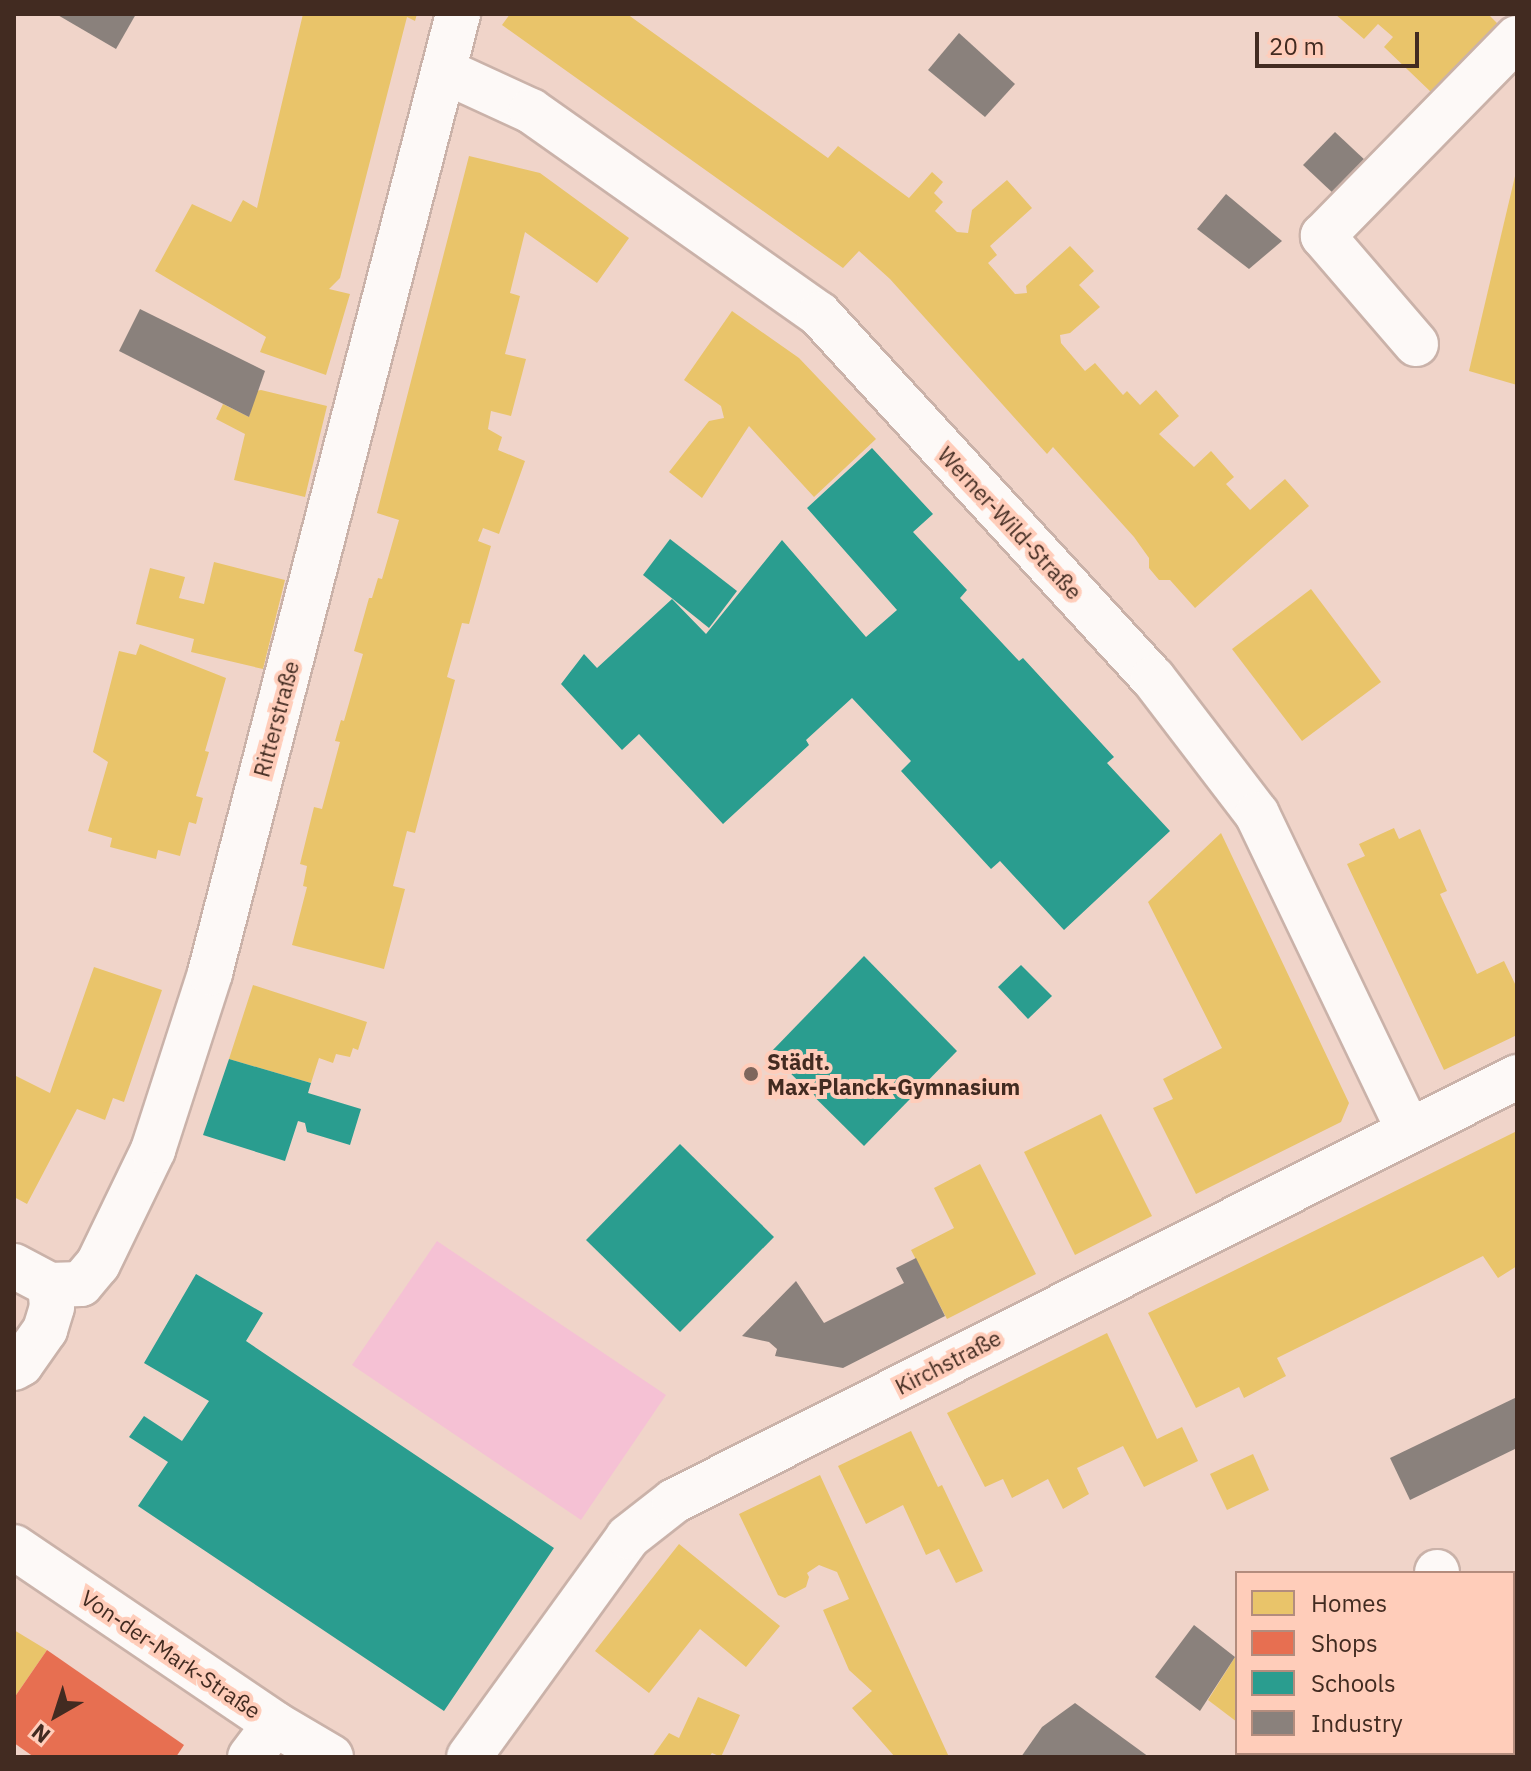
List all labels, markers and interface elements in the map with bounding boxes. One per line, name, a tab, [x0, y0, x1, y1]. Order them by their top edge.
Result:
scale bar	[1259, 16, 1423, 66]
text: 20 m	[1269, 30, 1324, 62]
street label: Werner-Wild-Straße	[933, 441, 1087, 605]
street label: Ritterstraße	[248, 658, 304, 780]
place label: Städt. Max-Planck-Gymnasium	[767, 1048, 1020, 1100]
marker: Städt. Max-Planck-Gymnasium	[742, 1065, 760, 1083]
street label: Kirchstraße	[891, 1324, 1005, 1400]
legend	[1235, 1571, 1515, 1755]
street label: Von-der-Mark-Straße	[76, 1584, 266, 1724]
text: Homes	[1311, 1587, 1387, 1619]
text: Shops	[1311, 1627, 1378, 1659]
text: Schools	[1311, 1667, 1396, 1699]
north arrow	[16, 1675, 96, 1755]
text: Industry	[1311, 1707, 1403, 1739]
text: N	[25, 1718, 56, 1750]

